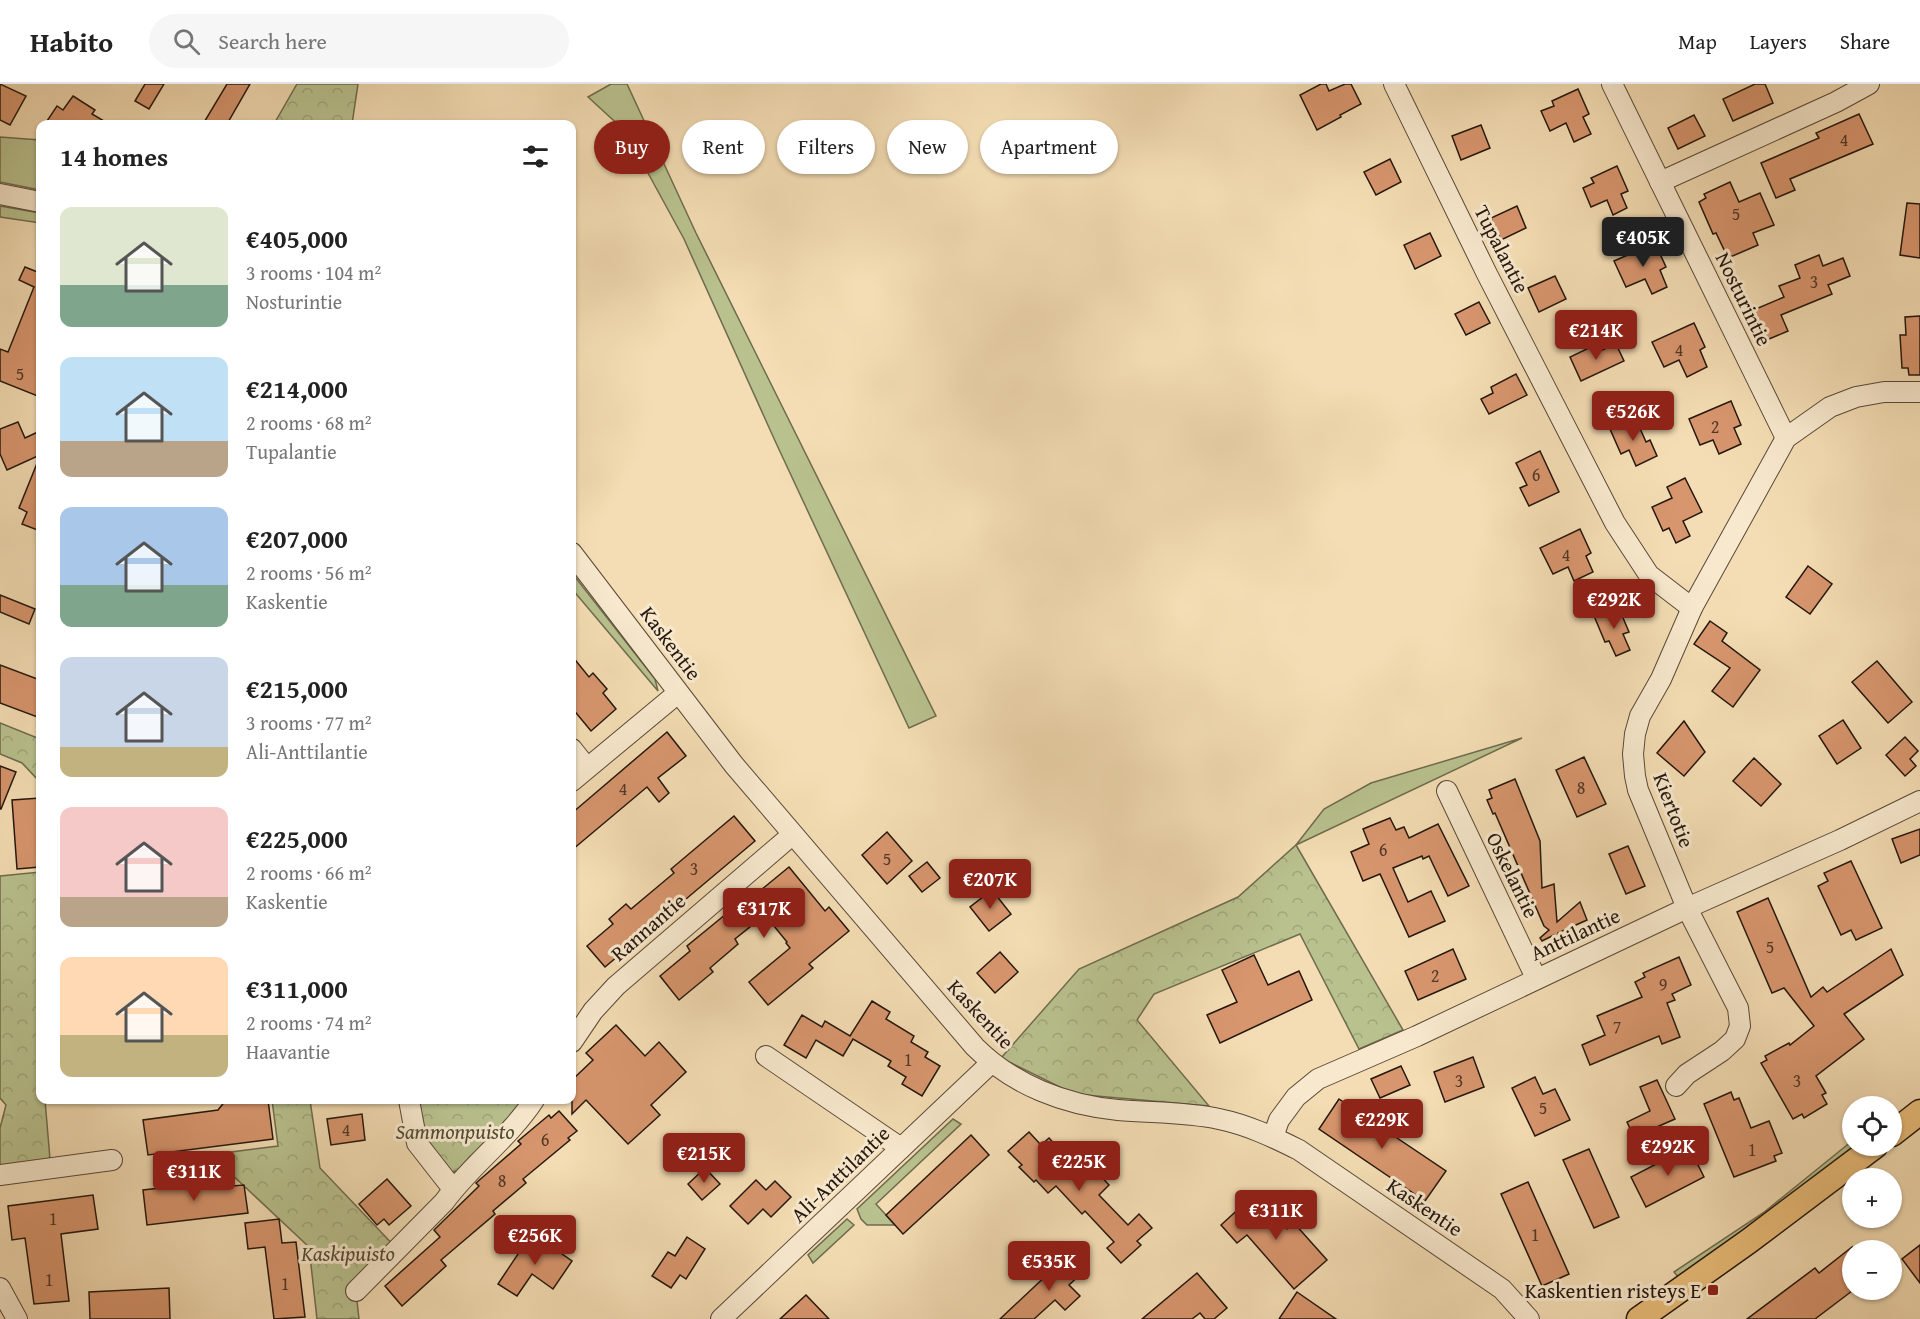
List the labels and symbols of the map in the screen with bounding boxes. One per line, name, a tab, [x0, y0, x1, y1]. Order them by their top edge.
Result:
house number: 4	[1840, 126, 1848, 153]
street label: Tupalantie	[1467, 200, 1537, 299]
house number: 5	[1732, 200, 1740, 227]
pin: €405K	[1601, 217, 1685, 268]
street label: Nosturintie	[1708, 247, 1780, 351]
house number: 3	[1810, 268, 1818, 295]
pin: €214K	[1554, 310, 1638, 361]
house number: 4	[1675, 336, 1683, 363]
house number: 5	[16, 360, 24, 387]
pin: €526K	[1591, 391, 1675, 442]
house number: 2	[1711, 413, 1719, 440]
house number: 6	[1532, 461, 1540, 488]
house number: 4	[1562, 541, 1570, 568]
pin: €292K	[1572, 579, 1656, 630]
street label: Kaskentie	[633, 599, 709, 687]
street label: Kiertotie	[1646, 768, 1703, 852]
house number: 8	[1577, 774, 1585, 801]
house number: 4	[619, 775, 627, 802]
street label: Oskelantie	[1479, 827, 1547, 923]
house number: 6	[1379, 836, 1387, 863]
house number: 5	[883, 845, 891, 872]
house number: 3	[690, 855, 698, 882]
pin: €207K	[948, 859, 1032, 910]
street label: Rannantie	[604, 886, 692, 968]
pin: €317K	[722, 888, 806, 939]
street label: Anttilantie	[1525, 900, 1625, 968]
house number: 5	[1766, 933, 1774, 960]
house number: 2	[1431, 962, 1439, 989]
house number: 9	[1659, 971, 1667, 998]
street label: Kaskentie	[940, 972, 1022, 1056]
house number: 7	[1613, 1013, 1621, 1040]
house number: 1	[904, 1046, 912, 1073]
house number: 3	[1455, 1067, 1463, 1094]
house number: 3	[1793, 1067, 1801, 1094]
house number: 5	[1539, 1094, 1547, 1121]
pin: €229K	[1340, 1099, 1424, 1150]
house number: 4	[342, 1116, 350, 1143]
park label: Sammonpuisto	[395, 1116, 515, 1147]
street label: Ali-Anttilantie	[783, 1118, 897, 1230]
house number: 6	[541, 1126, 549, 1153]
pin: €292K	[1626, 1126, 1710, 1177]
pin: €215K	[662, 1133, 746, 1184]
house number: 1	[1748, 1136, 1756, 1163]
pin: €225K	[1037, 1141, 1121, 1192]
pin: €311K	[152, 1151, 236, 1202]
house number: 8	[498, 1167, 506, 1194]
street label: Kaskentie	[1381, 1170, 1469, 1244]
pin: €311K	[1234, 1190, 1318, 1241]
house number: 1	[49, 1205, 57, 1232]
pin: €256K	[493, 1215, 577, 1266]
house number: 1	[1531, 1221, 1539, 1248]
park label: Kaskipuisto	[300, 1238, 395, 1269]
pin: €535K	[1007, 1241, 1091, 1292]
house number: 1	[45, 1266, 53, 1293]
house number: 1	[281, 1270, 289, 1297]
place label: Kaskentien risteys E	[1525, 1275, 1701, 1306]
marker: Kaskentien risteys E	[1706, 1283, 1720, 1297]

